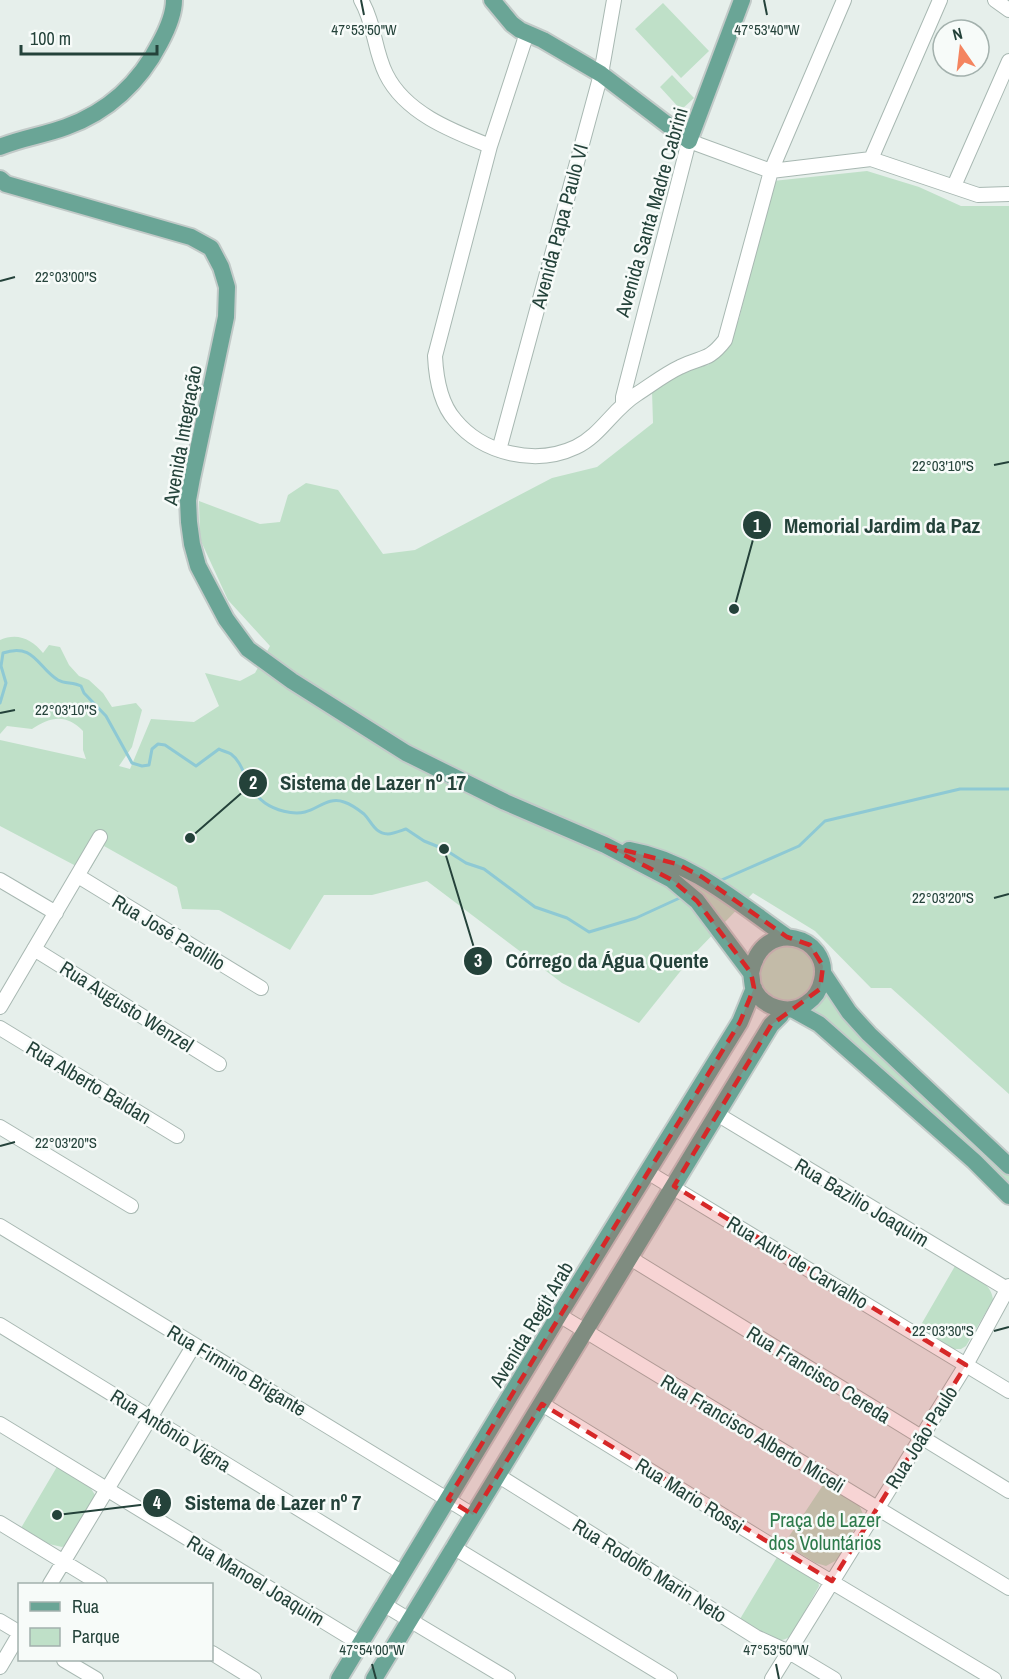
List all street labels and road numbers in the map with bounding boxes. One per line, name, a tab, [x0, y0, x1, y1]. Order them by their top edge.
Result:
street label: Avenida Santa Madre Cabrini	[608, 104, 694, 321]
street label: Avenida Papa Paulo VI	[524, 141, 594, 312]
street label: Avenida Integração	[156, 363, 208, 508]
street label: Rua José Paolillo	[107, 888, 231, 976]
street label: Rua Augusto Wenzel	[55, 954, 199, 1058]
street label: Rua Alberto Baldan	[21, 1034, 157, 1130]
street label: Rua Bazilio Joaquim	[790, 1151, 934, 1253]
street label: Rua Auto de Carvalho	[722, 1209, 874, 1315]
street label: Avenida Regit Arab	[482, 1256, 579, 1393]
street label: Rua Firmino Brigante	[162, 1318, 312, 1422]
street label: Rua Francisco Cereda	[742, 1319, 896, 1429]
street label: Rua Francisco Alberto Miceli	[656, 1367, 850, 1499]
street label: Rua João Paulo	[879, 1380, 963, 1494]
street label: Rua Antônio Vigna	[106, 1382, 236, 1478]
street label: Rua Mario Rossi	[631, 1451, 749, 1539]
street label: Rua Rodolfo Marin Neto	[568, 1512, 732, 1628]
street label: Rua Manoel Joaquim	[182, 1528, 330, 1632]

